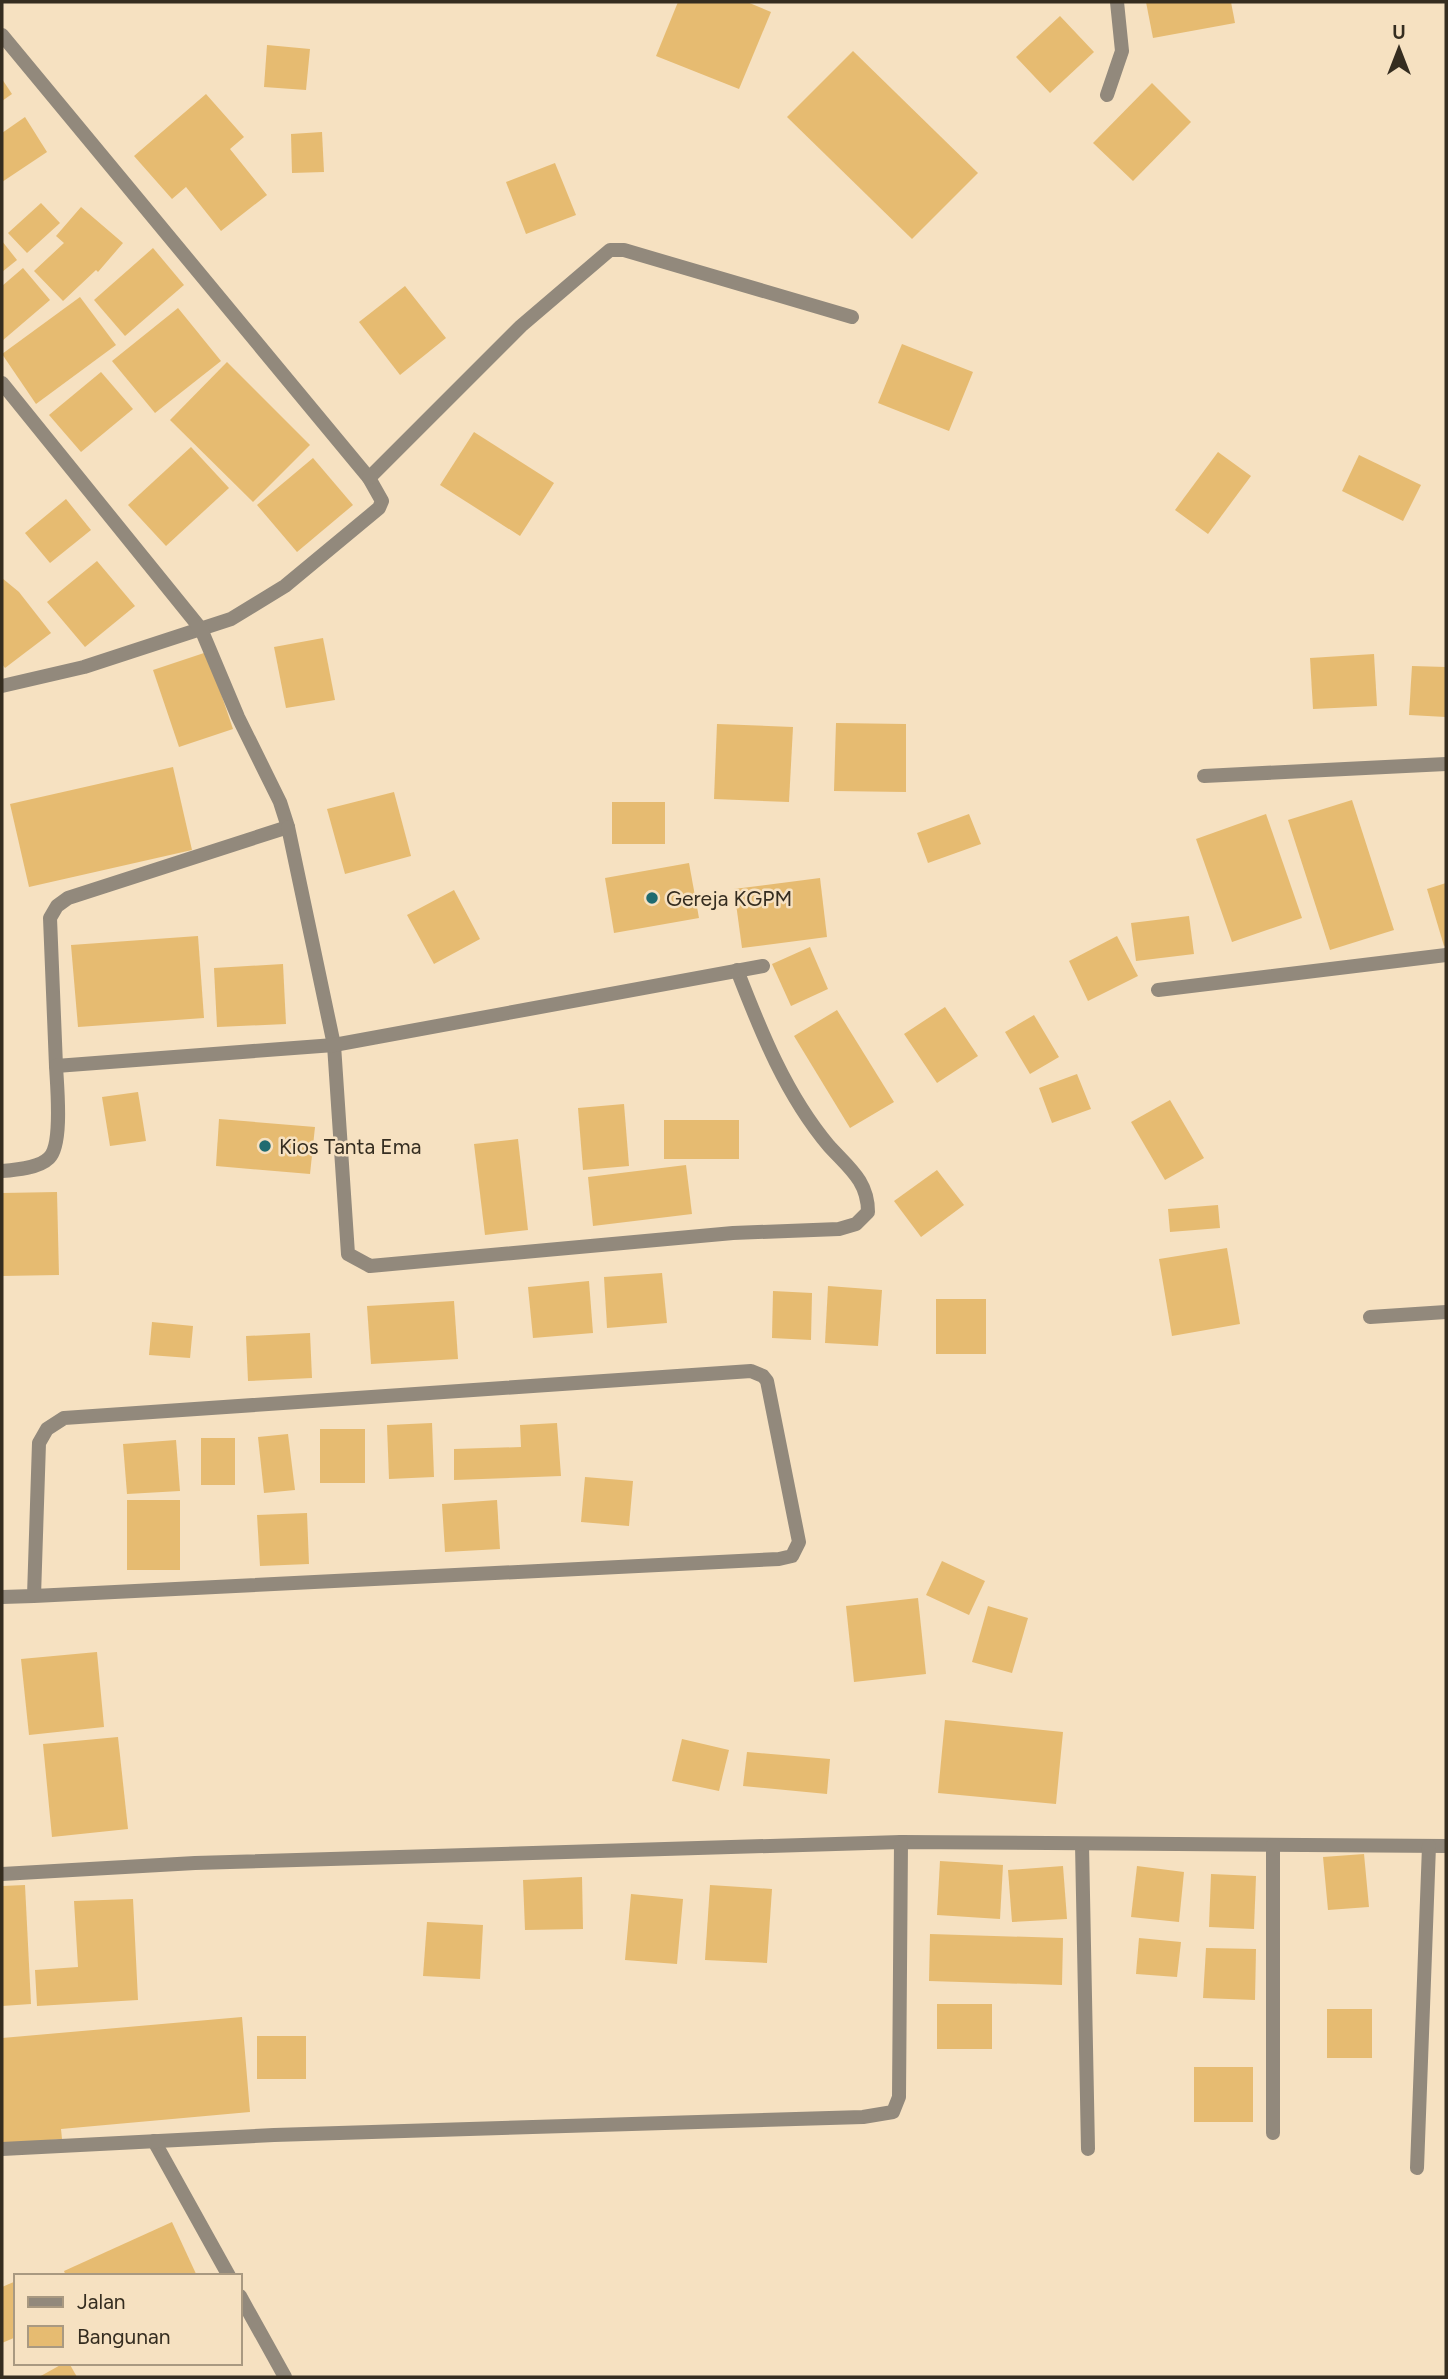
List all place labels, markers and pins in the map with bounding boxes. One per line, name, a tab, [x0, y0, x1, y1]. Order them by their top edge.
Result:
place label: Gereja KGPM	[666, 886, 792, 911]
marker: Gereja KGPM	[644, 890, 660, 906]
place label: Kios Tanta Ema	[279, 1134, 421, 1159]
marker: Kios Tanta Ema	[257, 1138, 273, 1154]

